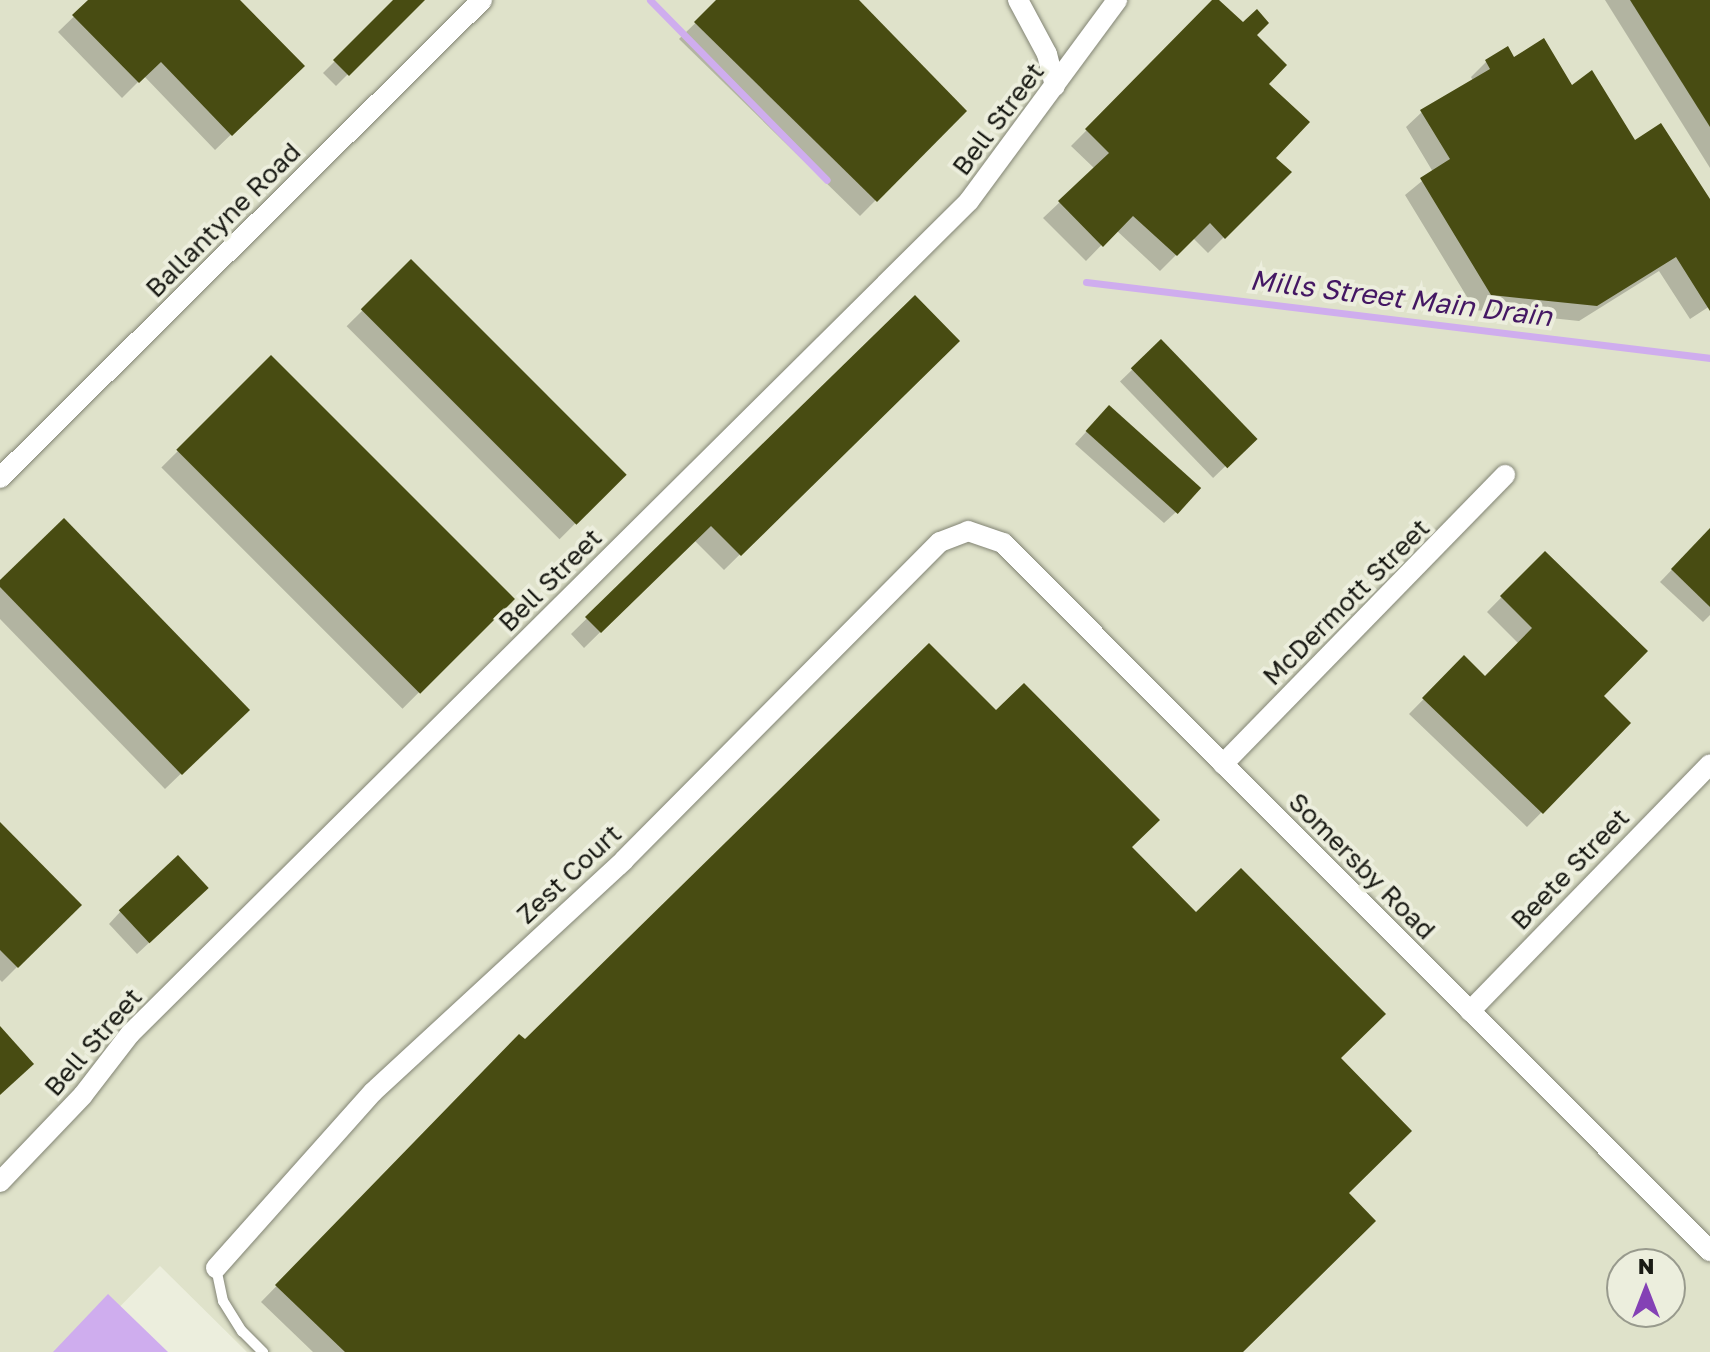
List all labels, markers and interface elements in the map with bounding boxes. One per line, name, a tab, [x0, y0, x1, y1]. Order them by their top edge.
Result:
street label: Bell Street	[946, 57, 1050, 181]
street label: Ballantyne Road	[139, 136, 307, 304]
water label: Mills Street Main Drain	[1248, 263, 1554, 333]
street label: McDermott Street	[1256, 512, 1436, 692]
street label: Bell Street	[492, 522, 608, 638]
street label: Somersby Road	[1282, 786, 1442, 946]
street label: Beete Street	[1504, 802, 1636, 936]
street label: Zest Court	[510, 818, 628, 930]
street label: Bell Street	[38, 982, 148, 1102]
north arrow	[1606, 1248, 1686, 1328]
text: N	[1638, 1252, 1654, 1279]

